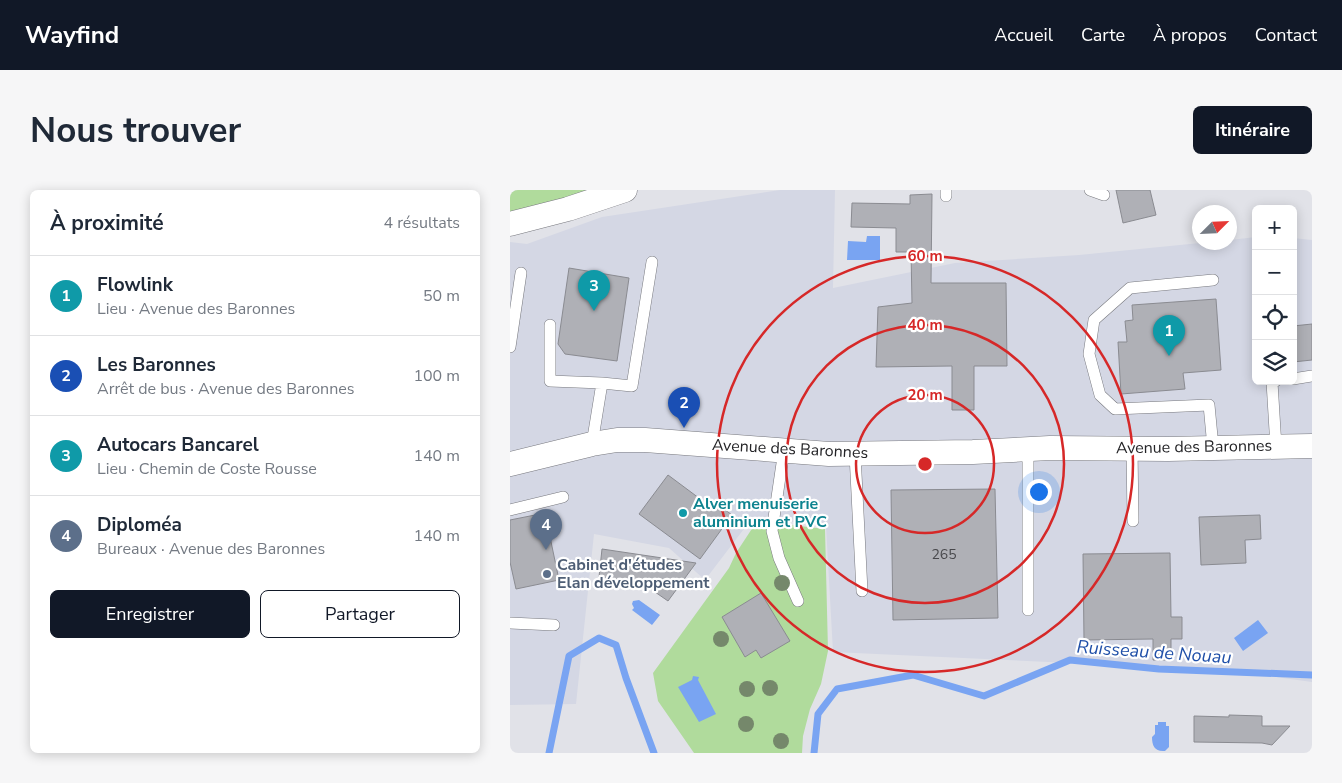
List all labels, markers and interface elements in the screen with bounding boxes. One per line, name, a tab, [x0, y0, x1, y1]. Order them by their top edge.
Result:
text: Wayfind	[25, 19, 119, 51]
text: Accueil	[994, 23, 1053, 47]
text: Carte	[1081, 23, 1125, 47]
text: À propos	[1153, 23, 1227, 47]
text: Contact	[1255, 23, 1317, 47]
button: Itinéraire	[1193, 106, 1312, 154]
text: Nous trouver	[30, 107, 241, 154]
north arrow	[1192, 205, 1237, 250]
map controls	[1252, 205, 1297, 385]
button: +	[1252, 205, 1297, 250]
text: À proximité	[50, 209, 164, 237]
text: 4 résultats	[384, 212, 460, 234]
text: 60 m	[907, 246, 943, 266]
button: −	[1252, 250, 1297, 295]
pin: 3	[578, 270, 610, 311]
text: Flowlink	[97, 272, 173, 298]
text: 1	[61, 285, 71, 307]
text: 50 m	[423, 285, 460, 307]
button: locate	[1252, 295, 1297, 340]
text: Lieu · Avenue des Baronnes	[97, 298, 295, 320]
text: 40 m	[907, 315, 943, 335]
pin: 1	[1153, 315, 1185, 356]
button: layers	[1252, 340, 1297, 385]
text: Les Baronnes	[97, 352, 216, 378]
text: 2	[61, 365, 71, 387]
text: 100 m	[413, 365, 460, 387]
text: Arrêt de bus · Avenue des Baronnes	[97, 378, 354, 400]
text: 20 m	[907, 385, 943, 405]
pin: 2	[668, 387, 700, 428]
text: Autocars Bancarel	[97, 432, 259, 458]
street label: Avenue des Baronnes	[711, 434, 869, 464]
street label: Avenue des Baronnes	[1116, 435, 1272, 459]
text: 3	[61, 445, 71, 467]
text: 140 m	[413, 445, 460, 467]
centre of rings	[916, 455, 934, 473]
text: Lieu · Chemin de Coste Rousse	[97, 458, 317, 480]
your location	[1026, 479, 1052, 505]
place label: Alver menuiserie aluminium et PVC	[693, 493, 827, 533]
marker: Alver menuiserie aluminium et PVC	[677, 507, 689, 519]
pin: 4	[530, 509, 562, 550]
text: Diploméa	[97, 512, 182, 538]
text: 4	[61, 525, 71, 547]
text: 140 m	[413, 525, 460, 547]
text: Bureaux · Avenue des Baronnes	[97, 538, 325, 560]
house number: 265	[931, 545, 957, 564]
place label: Cabinet d'études Elan développement	[557, 554, 710, 594]
marker: Cabinet d'études Elan développement	[541, 568, 553, 580]
button: Enregistrer	[50, 590, 250, 638]
button: Partager	[260, 590, 460, 638]
water label: Ruisseau de Nouau	[1076, 635, 1232, 669]

